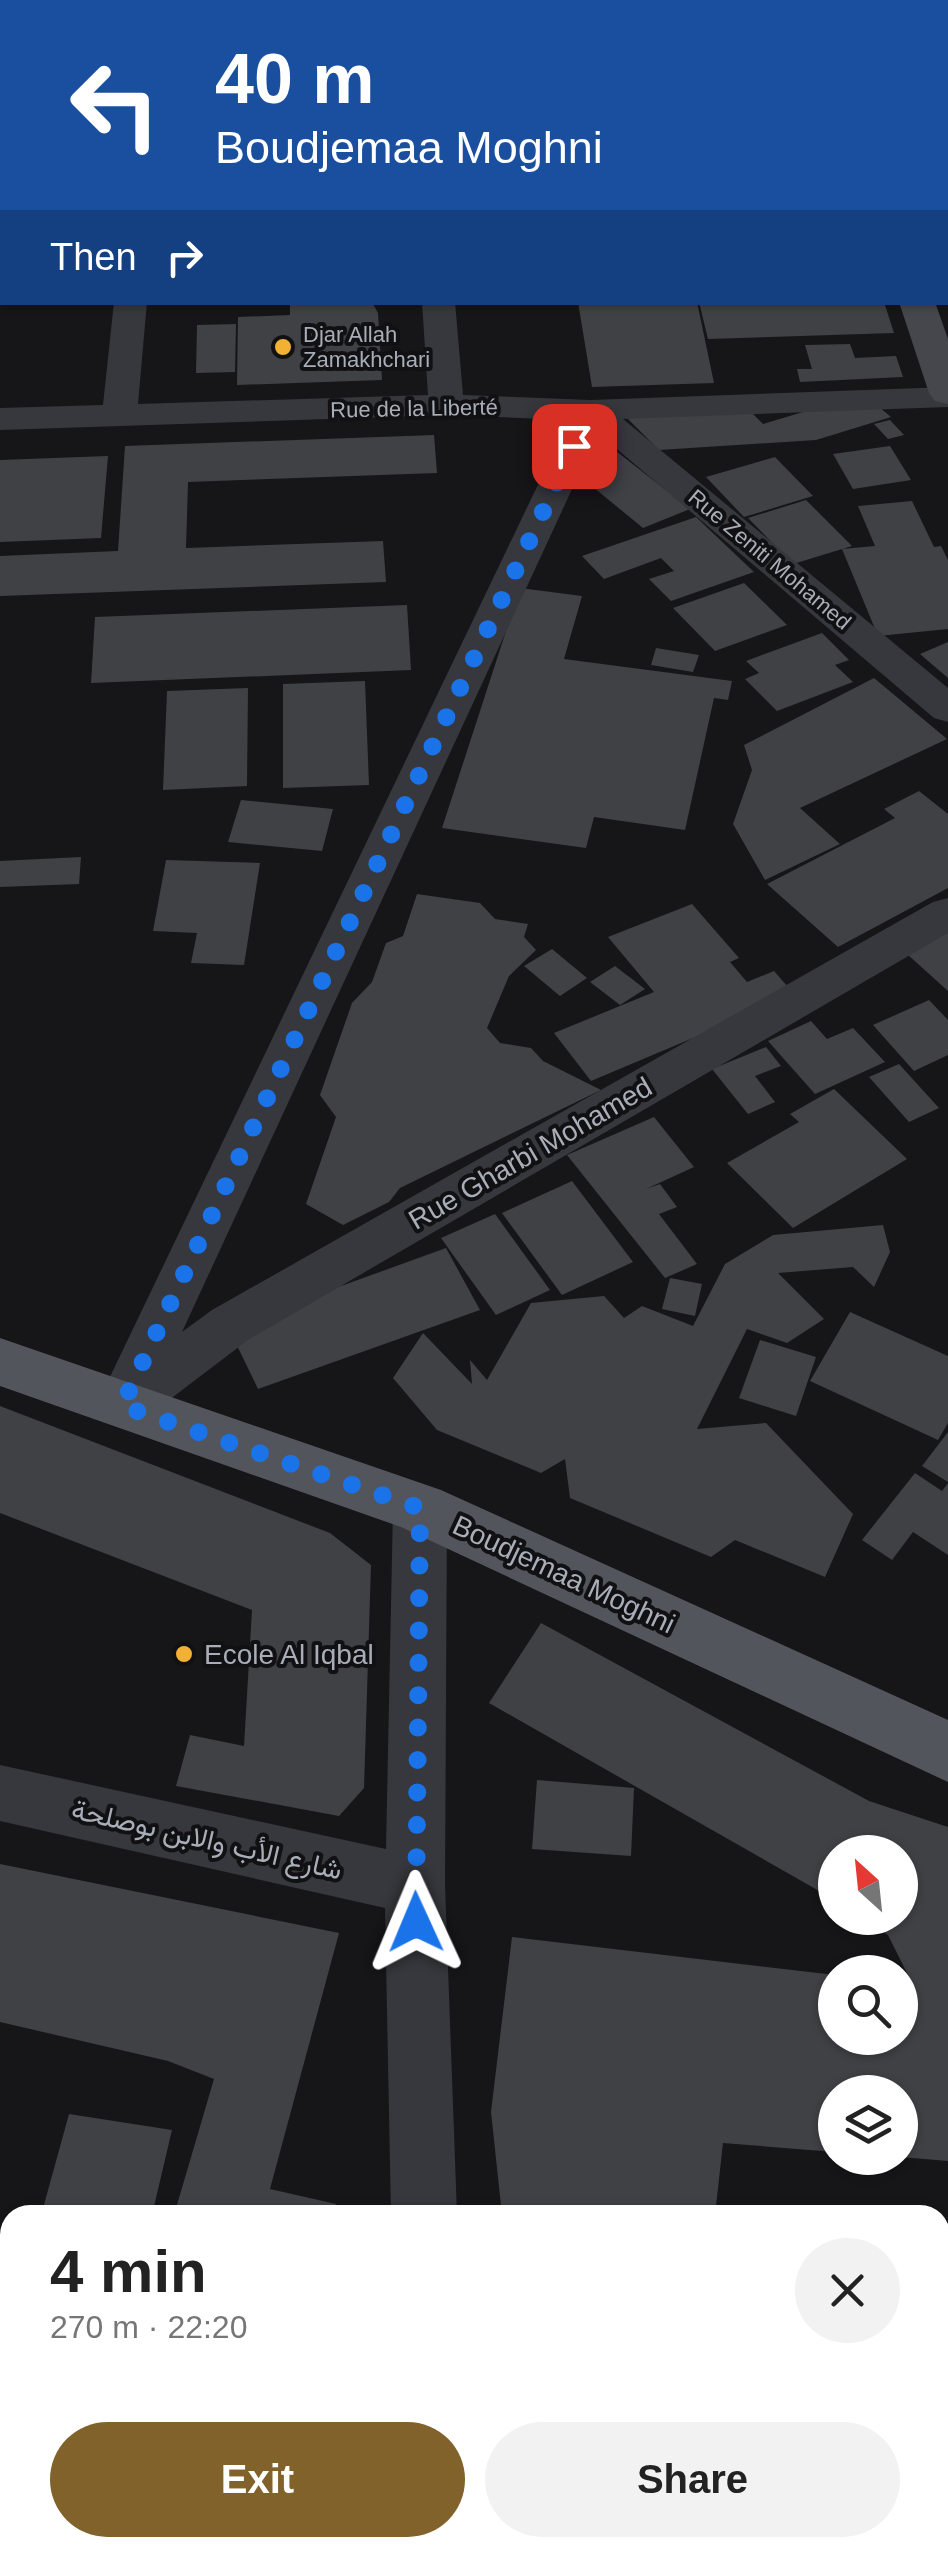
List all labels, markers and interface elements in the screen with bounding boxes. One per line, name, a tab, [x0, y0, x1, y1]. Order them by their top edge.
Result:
icon: left	[50, 40, 180, 170]
text: 40 m	[215, 40, 375, 118]
text: Boudjemaa Moghni	[215, 122, 603, 173]
icon: right	[157, 230, 212, 285]
text: Then	[50, 236, 137, 278]
place label: Djar Allah Zamakhchari	[303, 322, 430, 372]
marker: Djar Allah Zamakhchari	[272, 336, 294, 358]
street label: Rue de la Liberté	[330, 395, 498, 422]
pin	[532, 404, 617, 489]
icon: arrive	[547, 419, 602, 474]
street label: Rue Zeniti Mohamed	[683, 484, 856, 635]
street label: Rue Gharbi Mohamed	[403, 1071, 657, 1236]
street label: Boudjemaa Moghni	[448, 1509, 680, 1639]
place label: Ecole Al Iqbal	[204, 1639, 374, 1670]
marker: Ecole Al Iqbal	[173, 1643, 195, 1665]
street label: شارع الأب والابن بوصلحة	[68, 1792, 345, 1889]
north arrow	[818, 1835, 918, 1935]
map controls	[818, 1835, 918, 2175]
position arrow	[364, 1870, 468, 1974]
button: search	[818, 1955, 918, 2055]
button: layers	[818, 2075, 918, 2175]
text: 4 min	[50, 2238, 207, 2305]
button: close	[795, 2238, 900, 2343]
text: 270 m · 22:20	[50, 2309, 247, 2345]
button: Exit	[50, 2422, 465, 2537]
button: Share	[485, 2422, 900, 2537]

